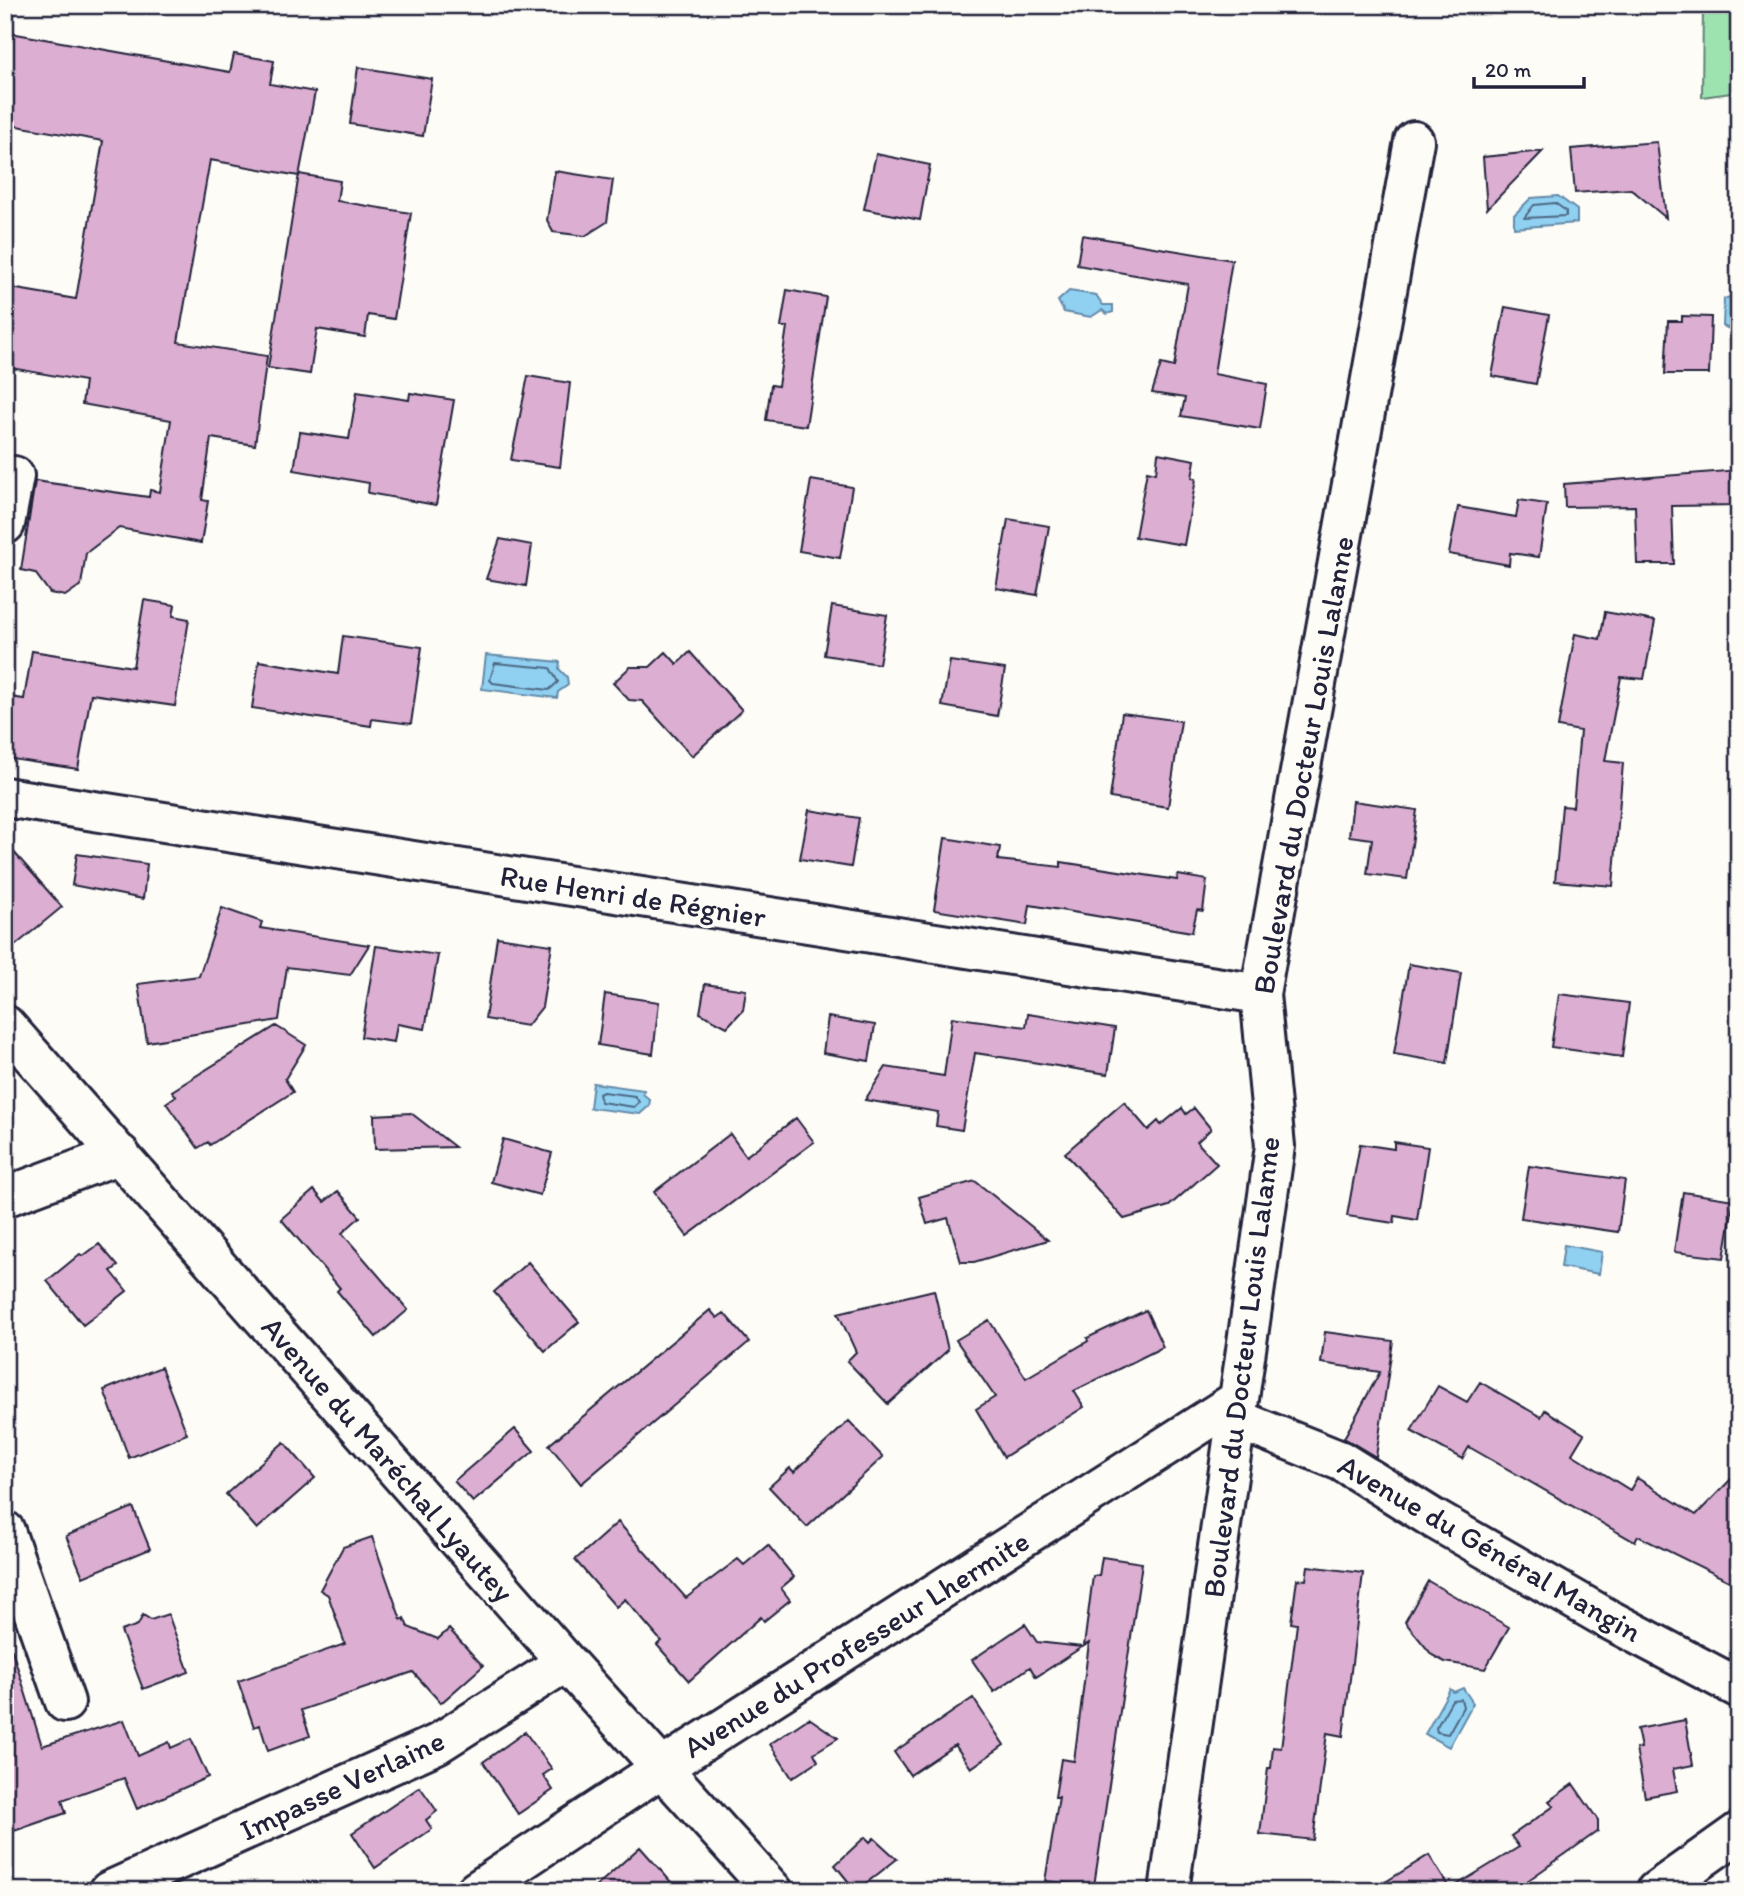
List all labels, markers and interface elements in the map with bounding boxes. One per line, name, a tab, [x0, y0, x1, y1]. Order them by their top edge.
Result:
scale bar	[1474, 46, 1585, 90]
text: 20 m	[1485, 57, 1532, 82]
street label: Boulevard du Docteur Louis Lalanne	[1244, 533, 1362, 997]
street label: Rue Henri de Régnier	[498, 857, 769, 935]
street label: Boulevard du Docteur Louis Lalanne	[1194, 1134, 1288, 1600]
street label: Avenue du Maréchal Lyautey	[254, 1309, 522, 1609]
street label: Avenue du Général Mangin	[1332, 1446, 1648, 1650]
street label: Avenue du Professeur Lhermite	[676, 1522, 1036, 1766]
street label: Impasse Verlaine	[234, 1721, 450, 1849]

